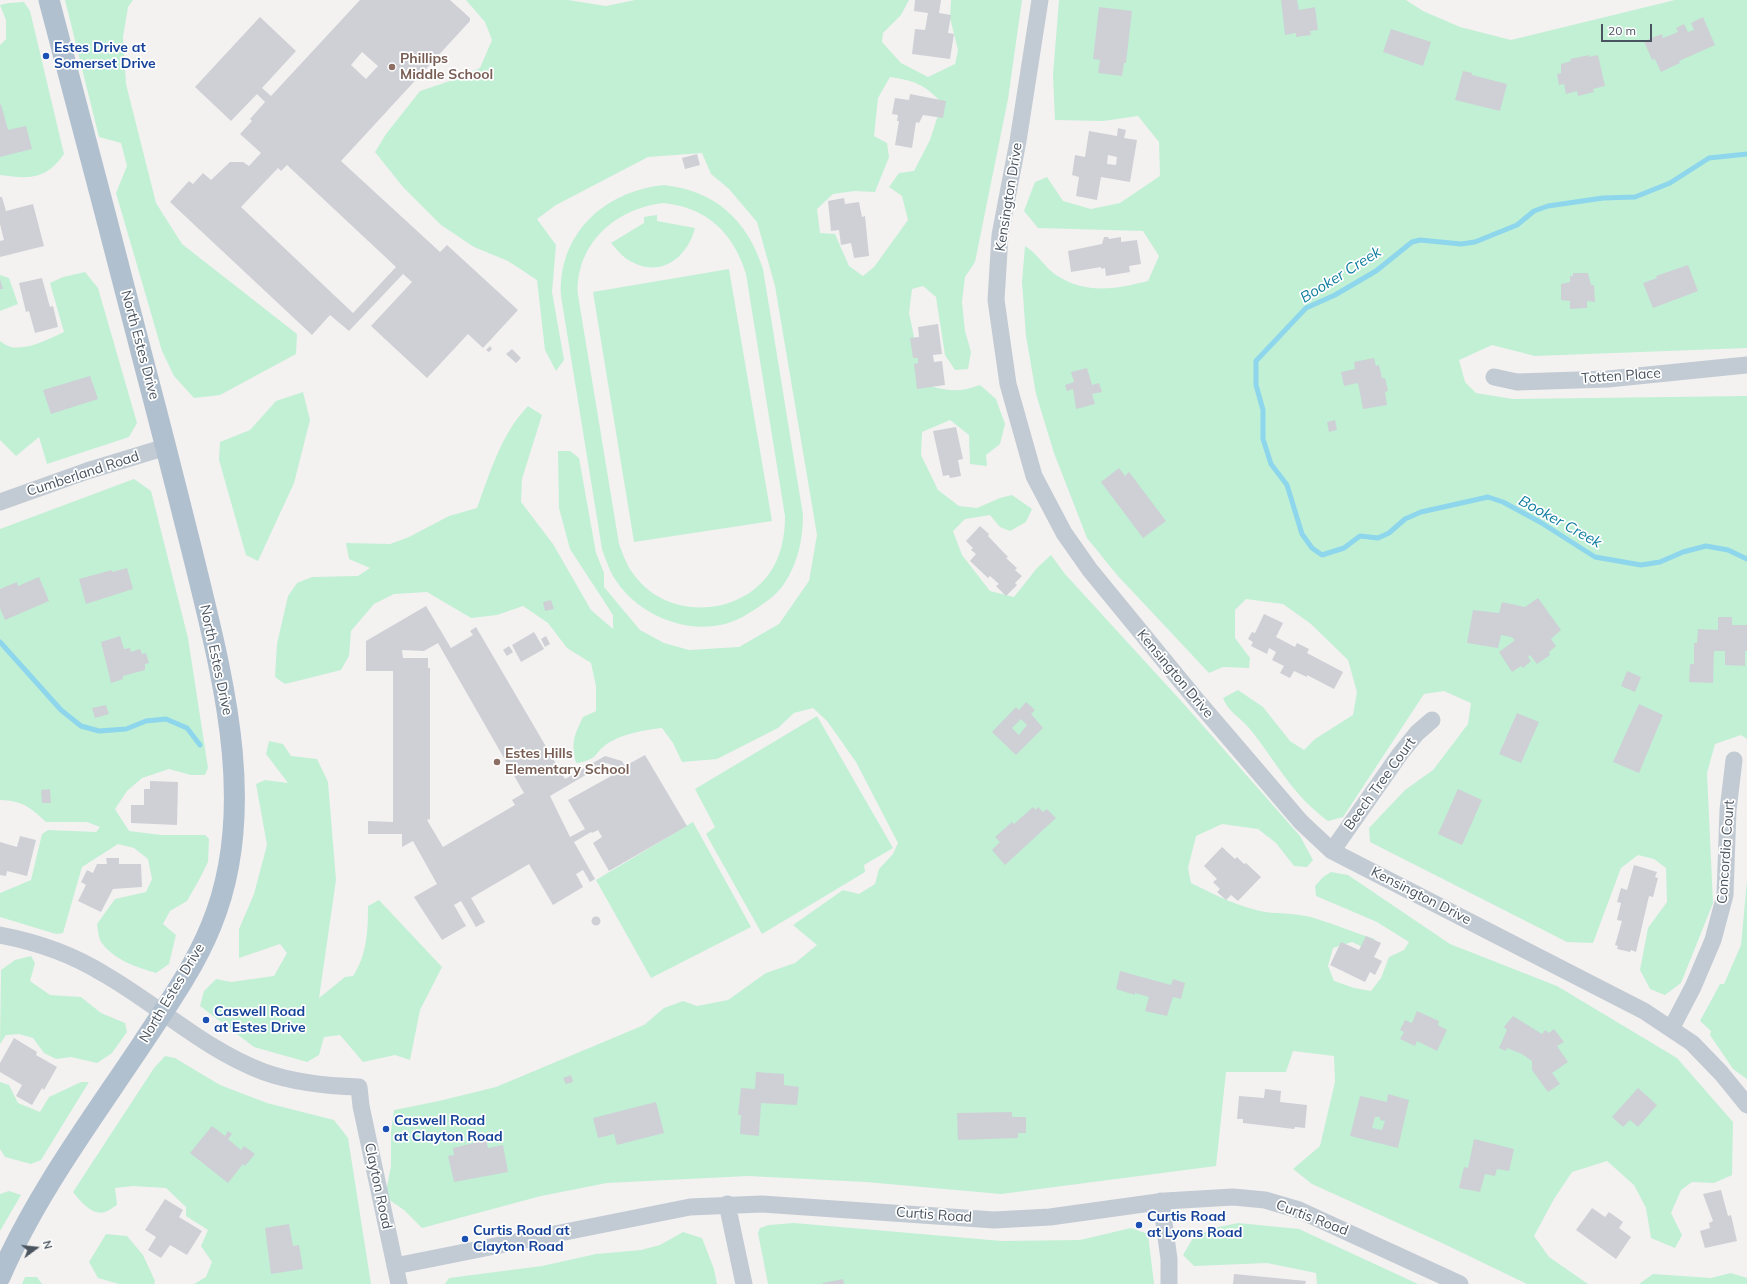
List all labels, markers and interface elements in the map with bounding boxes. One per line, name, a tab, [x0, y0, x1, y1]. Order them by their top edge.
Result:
scale bar	[1603, 16, 1654, 42]
text: 20 m	[1608, 23, 1636, 38]
place label: Estes Drive at Somerset Drive	[54, 40, 156, 72]
marker: Estes Drive at Somerset Drive	[41, 51, 51, 61]
place label: Phillips Middle School	[400, 51, 493, 84]
marker: Phillips Middle School	[387, 62, 397, 72]
street label: Kensington Drive	[992, 141, 1026, 253]
water label: Booker Creek	[1297, 243, 1385, 307]
street label: North Estes Drive	[117, 288, 163, 402]
street label: Totten Place	[1581, 365, 1661, 387]
street label: Cumberland Road	[25, 448, 141, 500]
water label: Booker Creek	[1515, 492, 1605, 552]
street label: North Estes Drive	[196, 603, 236, 717]
street label: Kensington Drive	[1133, 626, 1217, 722]
street label: Beech Tree Court	[1341, 734, 1419, 834]
place label: Estes Hills Elementary School	[505, 746, 629, 778]
marker: Estes Hills Elementary School	[492, 757, 502, 767]
street label: Concordia Court	[1714, 799, 1738, 905]
street label: Kensington Drive	[1368, 864, 1474, 928]
street label: North Estes Drive	[136, 940, 208, 1046]
place label: Caswell Road at Estes Drive	[214, 1004, 306, 1036]
marker: Caswell Road at Estes Drive	[201, 1015, 211, 1025]
place label: Caswell Road at Clayton Road	[394, 1113, 503, 1146]
marker: Caswell Road at Clayton Road	[381, 1124, 391, 1134]
street label: Clayton Road	[361, 1141, 395, 1231]
street label: Curtis Road	[1273, 1197, 1351, 1239]
street label: Curtis Road	[895, 1204, 973, 1226]
place label: Curtis Road at Lyons Road	[1147, 1209, 1242, 1242]
marker: Curtis Road at Lyons Road	[1134, 1220, 1144, 1230]
place label: Curtis Road at Clayton Road	[473, 1223, 570, 1256]
north arrow	[16, 1228, 56, 1268]
marker: Curtis Road at Clayton Road	[460, 1234, 470, 1244]
text: N	[40, 1239, 55, 1251]

